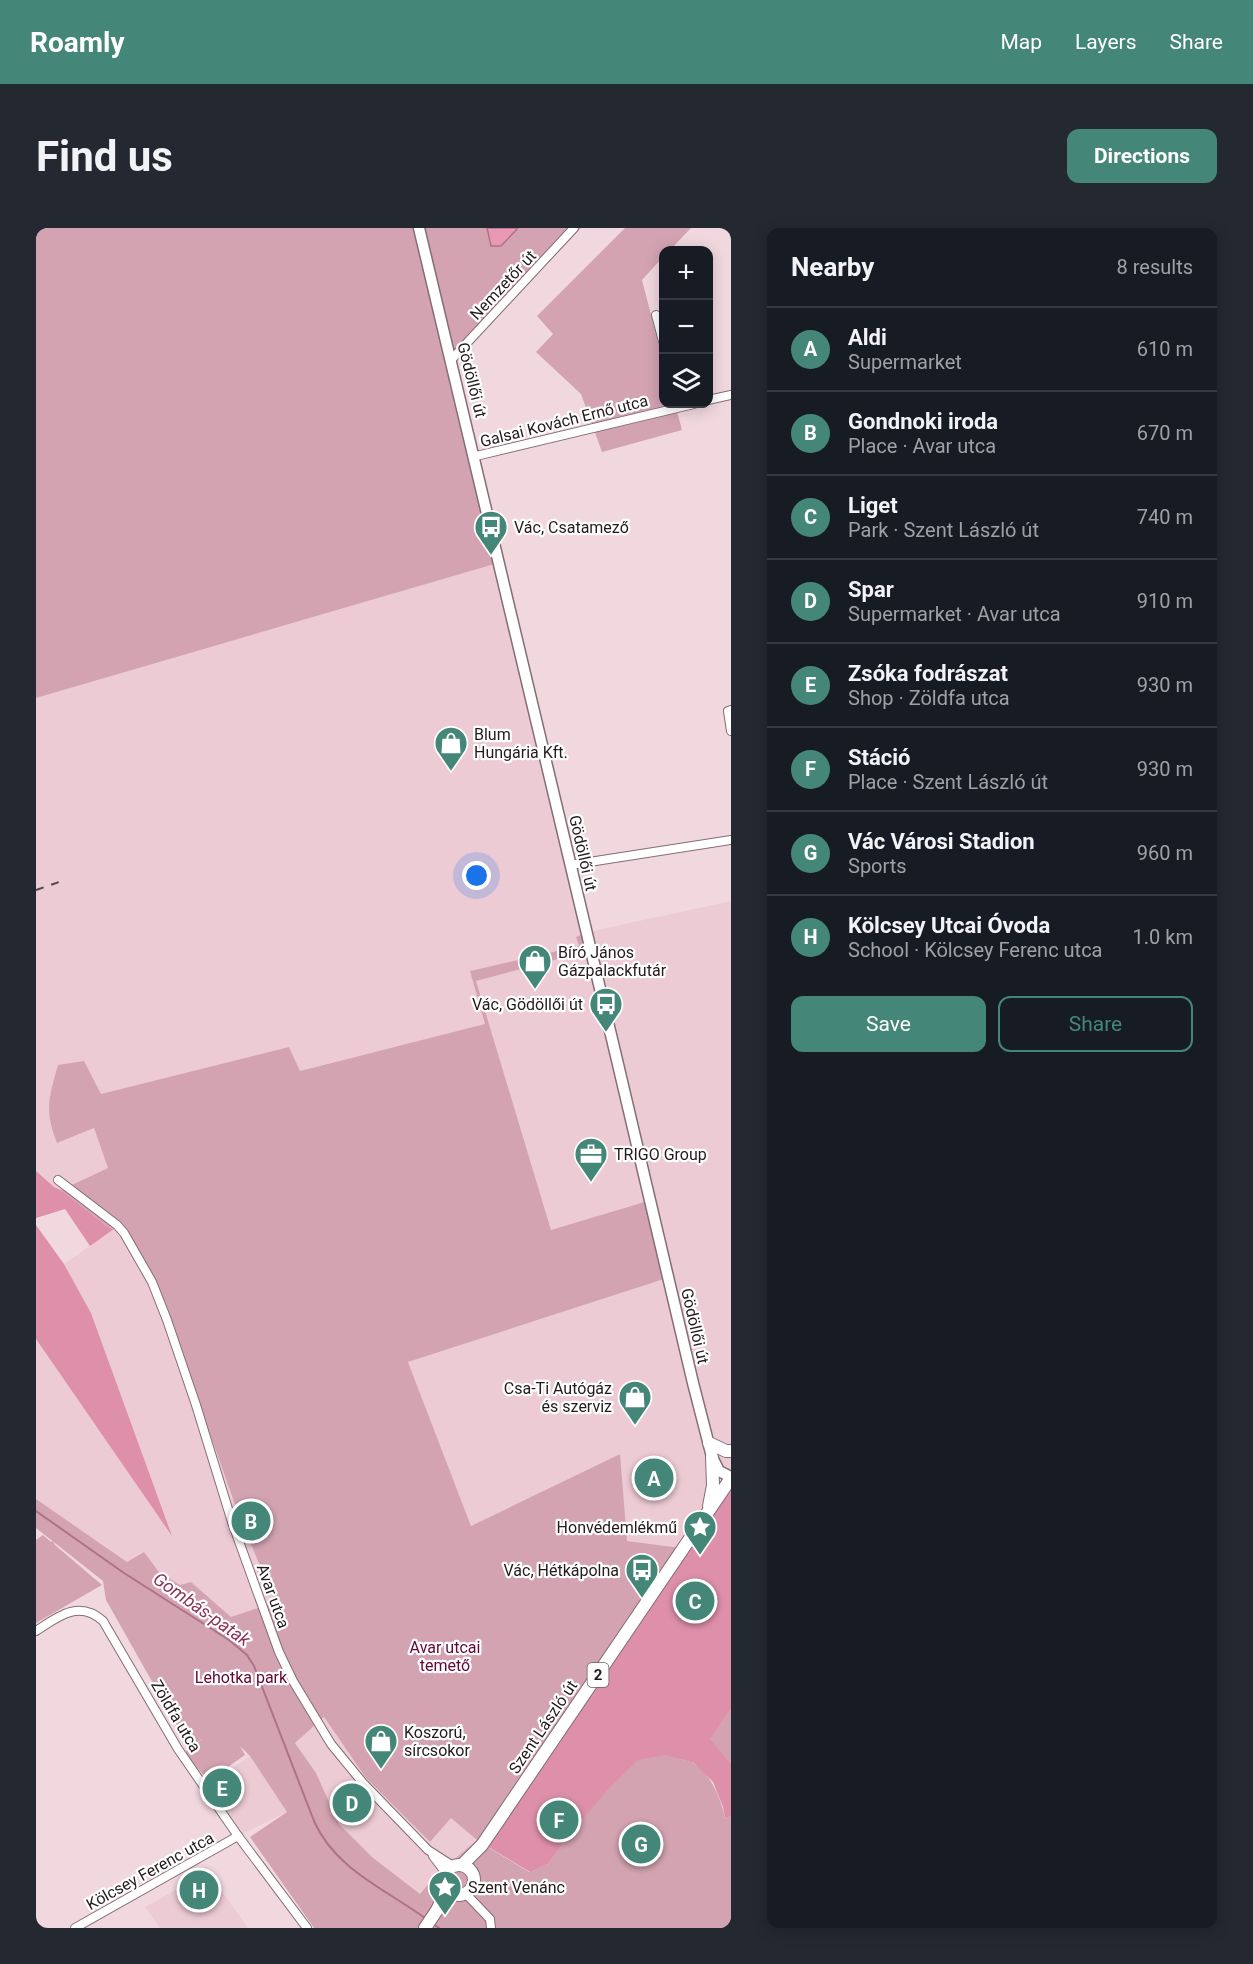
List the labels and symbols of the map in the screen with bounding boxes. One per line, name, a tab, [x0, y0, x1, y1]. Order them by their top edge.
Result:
street label: Nemzetőr út	[466, 246, 540, 324]
street label: Gödöllői út	[453, 340, 491, 420]
street label: Galsai Kovách Ernő utca	[478, 391, 650, 451]
bus stop icon: Vác, Csatamező	[473, 509, 509, 556]
place label: Vác, Csatamező	[514, 518, 629, 537]
shop icon: Blum Hungária Kft.	[433, 725, 469, 772]
place label: Blum Hungária Kft.	[474, 725, 568, 762]
street label: Gödöllői út	[565, 813, 601, 893]
your location	[462, 861, 491, 890]
shop icon: Bíró János Gázpalackfutár	[517, 943, 553, 990]
place label: Bíró János Gázpalackfutár	[558, 943, 667, 980]
bus stop icon: Vác, Gödöllői út	[588, 986, 624, 1033]
place label: Vác, Gödöllői út	[472, 995, 583, 1014]
office icon: TRIGO Group	[573, 1136, 609, 1183]
place label: TRIGO Group	[614, 1145, 707, 1164]
street label: Gödöllői út	[677, 1286, 713, 1366]
place label: Csa-Ti Autógáz és szerviz	[504, 1379, 612, 1416]
shop icon: Csa-Ti Autógáz és szerviz	[617, 1379, 653, 1426]
pin: A	[634, 1456, 674, 1500]
pin: B	[232, 1498, 270, 1544]
place icon: Honvédemlékmű	[682, 1509, 718, 1556]
place label: Honvédemlékmű	[557, 1518, 677, 1537]
bus stop icon: Vác, Hétkápolna	[624, 1552, 660, 1599]
street label: Avar utca	[253, 1561, 293, 1631]
place label: Vác, Hétkápolna	[503, 1561, 619, 1580]
water label: Gombás-patak	[149, 1568, 256, 1651]
pin: C	[676, 1578, 714, 1624]
park label: Avar utcai temető	[410, 1638, 480, 1675]
road number: 2	[588, 1663, 608, 1687]
park label: Lehotka park	[195, 1668, 288, 1687]
street label: Zöldfa utca	[147, 1676, 205, 1756]
street label: Szent László út	[505, 1677, 581, 1777]
shop icon: Koszorú, sírcsokor	[363, 1723, 399, 1770]
place label: Koszorú, sírcsokor	[404, 1723, 470, 1760]
pin: E	[202, 1766, 242, 1810]
pin: D	[332, 1780, 372, 1826]
pin: F	[540, 1798, 578, 1842]
pin: G	[622, 1822, 660, 1866]
street label: Kölcsey Ferenc utca	[83, 1828, 217, 1914]
pin: H	[180, 1868, 218, 1912]
place icon: Szent Venánc	[427, 1869, 463, 1916]
place label: Szent Venánc	[468, 1878, 565, 1897]

